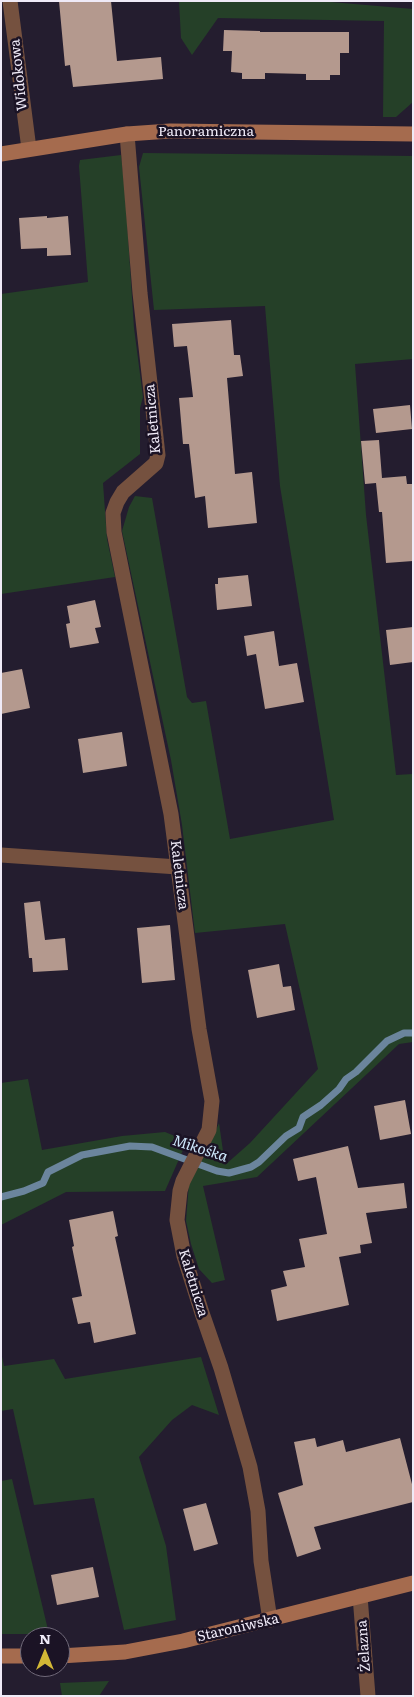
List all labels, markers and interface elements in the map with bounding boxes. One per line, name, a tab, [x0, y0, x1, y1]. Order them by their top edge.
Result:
street label: Widokowa	[7, 38, 31, 112]
street label: Panoramiczna	[158, 124, 254, 140]
street label: Kaletnicza	[142, 383, 164, 455]
street label: Kaletnicza	[166, 839, 192, 911]
water label: Mikośka	[170, 1132, 230, 1166]
street label: Kaletnicza	[175, 1247, 211, 1319]
street label: Staroniwska	[195, 1610, 281, 1646]
street label: Żelazna	[354, 1619, 374, 1673]
north arrow	[20, 1627, 70, 1677]
text: N	[39, 1628, 51, 1648]

